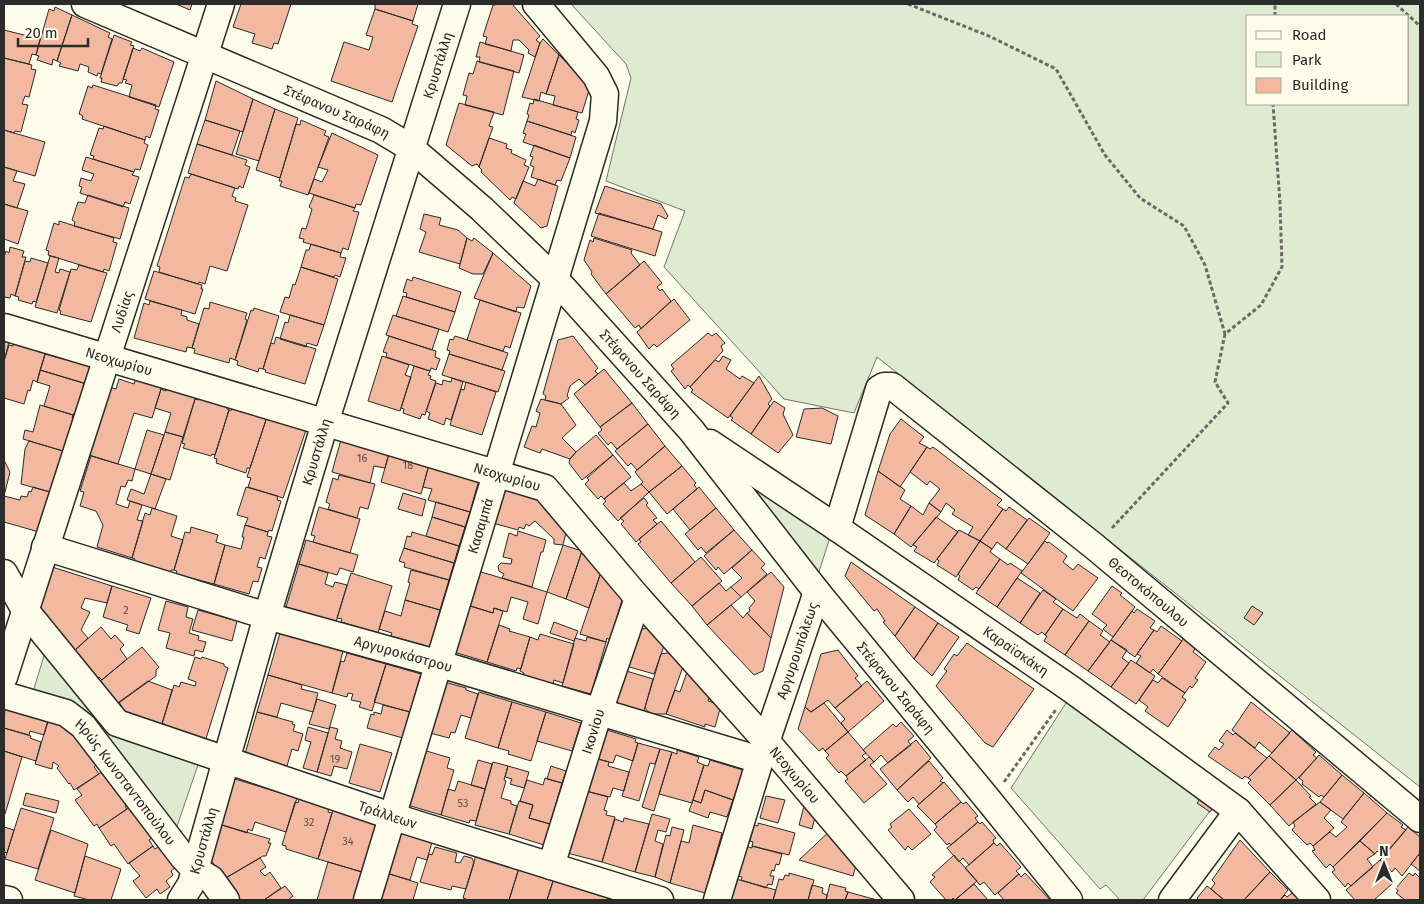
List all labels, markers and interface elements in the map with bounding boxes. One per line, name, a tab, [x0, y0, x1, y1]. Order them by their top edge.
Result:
scale bar	[18, 15, 88, 47]
legend	[1246, 15, 1409, 105]
text: 20 m	[25, 24, 58, 42]
text: Road	[1292, 26, 1327, 44]
street label: Κρυστάλλη	[419, 30, 456, 101]
text: Park	[1292, 51, 1322, 69]
text: Building	[1292, 76, 1348, 94]
street label: Στέφανου Σαράφη	[281, 81, 393, 142]
street label: Λυδίας	[107, 288, 137, 334]
street label: Στέφανου Σαράφη	[596, 326, 685, 422]
street label: Νεοχωρίου	[83, 343, 155, 379]
street label: Κρυστάλλη	[298, 416, 334, 487]
house number: 16	[357, 452, 367, 465]
house number: 18	[403, 459, 413, 472]
street label: Νεοχωρίου	[472, 459, 543, 495]
street label: Κασαμπά	[464, 496, 497, 556]
street label: Θεοτοκόπουλου	[1105, 553, 1192, 630]
street label: Αργυρουπόλεως	[773, 599, 822, 701]
house number: 2	[123, 604, 129, 617]
street label: Καραϊσκάκη	[980, 622, 1052, 680]
street label: Αργυροκάστρου	[352, 632, 455, 676]
street label: Στέφανου Σαράφη	[853, 639, 939, 737]
street label: Ικονίου	[578, 707, 608, 756]
street label: Ηρώς Κωνσταντοπούλου	[72, 715, 179, 849]
street label: Νεοχωρίου	[766, 743, 824, 807]
house number: 19	[330, 753, 340, 766]
street label: Τράλλεων	[356, 797, 419, 832]
house number: 53	[458, 797, 468, 810]
street label: Κρυστάλλη	[186, 805, 221, 876]
house number: 32	[304, 816, 314, 829]
house number: 34	[342, 835, 354, 848]
north arrow	[1359, 839, 1409, 889]
text: N	[1379, 843, 1389, 860]

